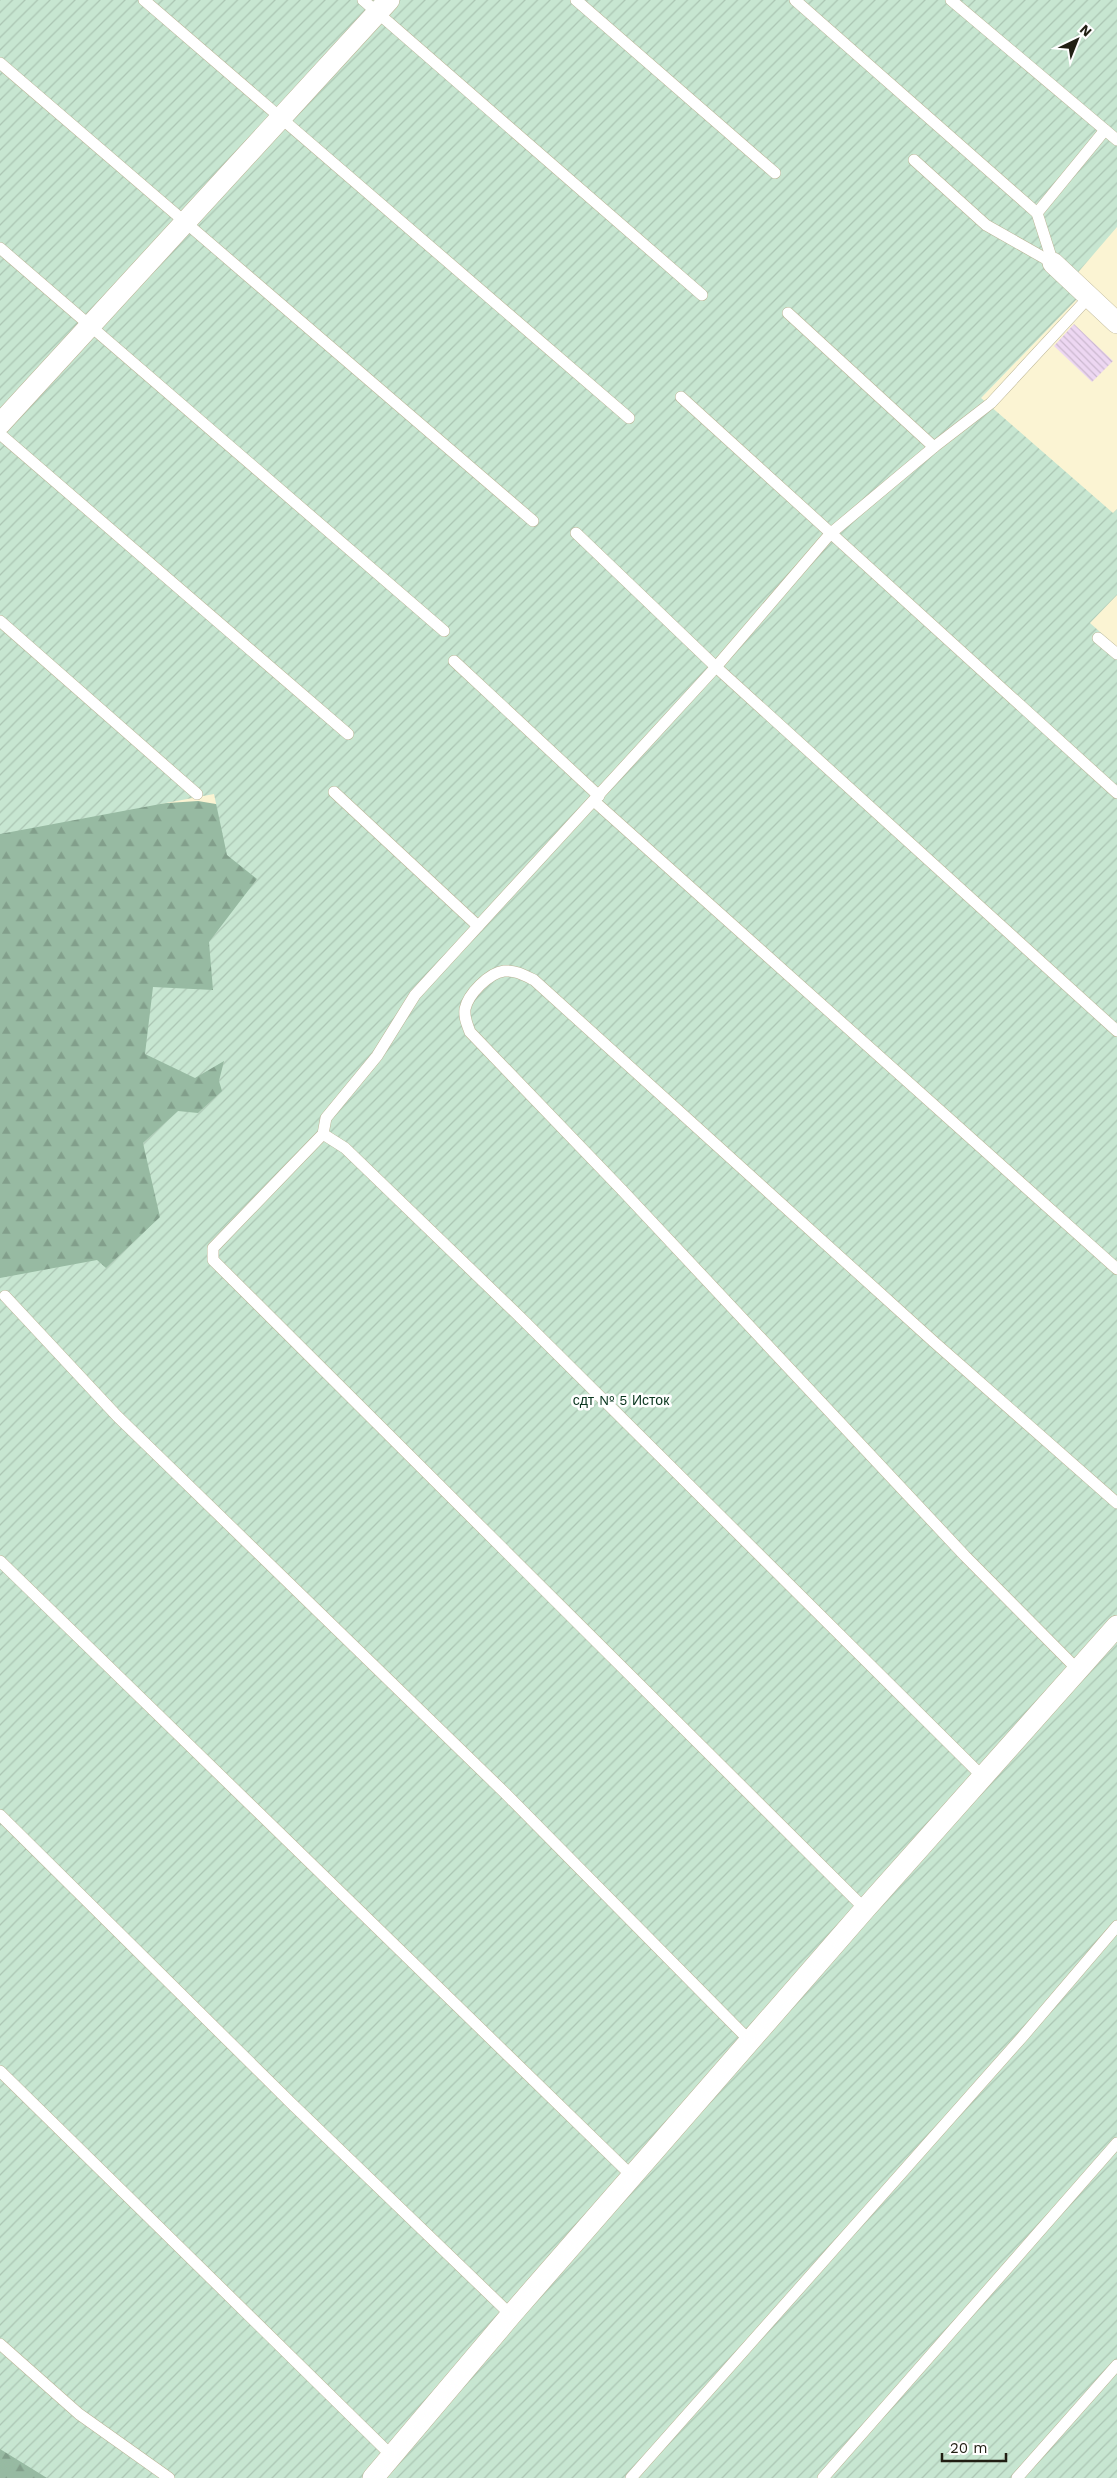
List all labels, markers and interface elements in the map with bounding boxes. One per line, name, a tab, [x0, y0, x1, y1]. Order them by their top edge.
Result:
north arrow	[1052, 15, 1102, 65]
text: N	[1077, 21, 1095, 40]
park label: сдт № 5 Исток	[573, 1392, 670, 1408]
scale bar	[942, 2430, 1006, 2462]
text: 20 m	[950, 2439, 988, 2457]

